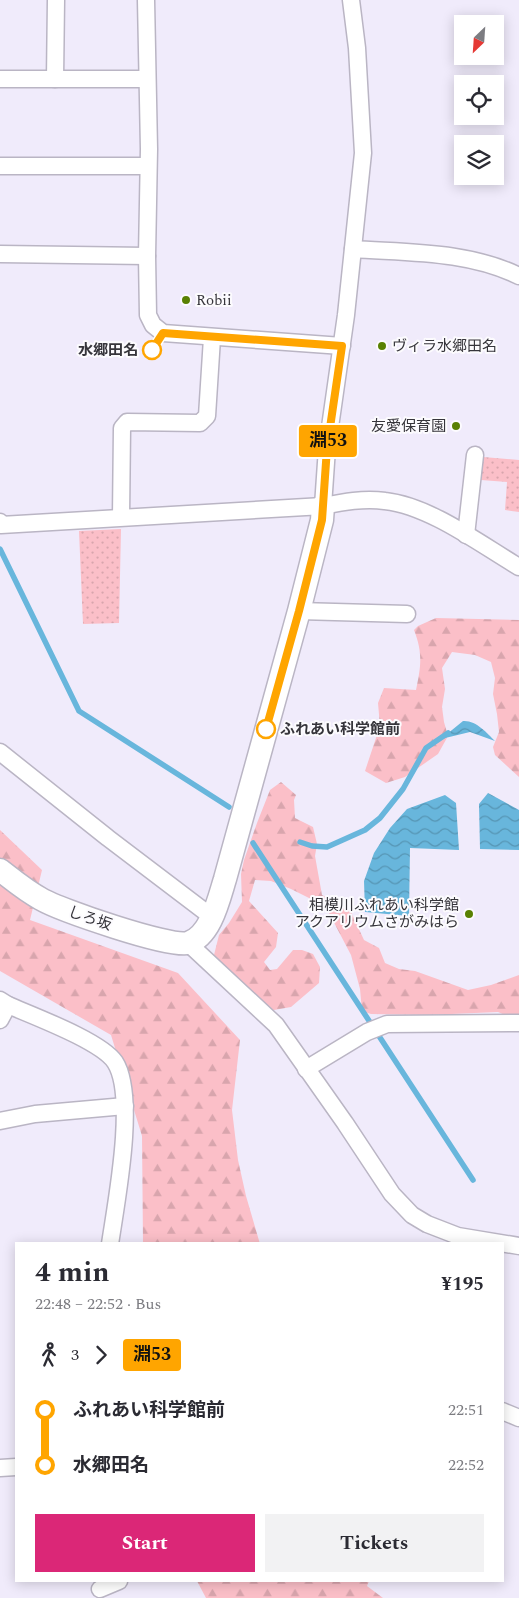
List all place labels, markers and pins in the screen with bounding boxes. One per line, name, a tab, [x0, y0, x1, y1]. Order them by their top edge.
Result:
place label: Robii	[196, 289, 232, 312]
marker: Robii	[180, 294, 192, 306]
place label: ヴィラ水郷田名	[392, 335, 497, 358]
place label: 水郷田名	[78, 339, 138, 362]
marker: 水郷田名	[142, 340, 162, 360]
marker: ヴィラ水郷田名	[376, 340, 388, 352]
place label: 友愛保育園	[371, 415, 446, 438]
marker: 友愛保育園	[450, 420, 462, 432]
place label: ふれあい科学館前	[280, 718, 400, 741]
marker: ふれあい科学館前	[256, 719, 276, 739]
place label: 相模川ふれあい科学館 アクアリウムさがみはら	[295, 894, 459, 934]
marker: 相模川ふれあい科学館 アクアリウムさがみはら	[463, 908, 475, 920]

